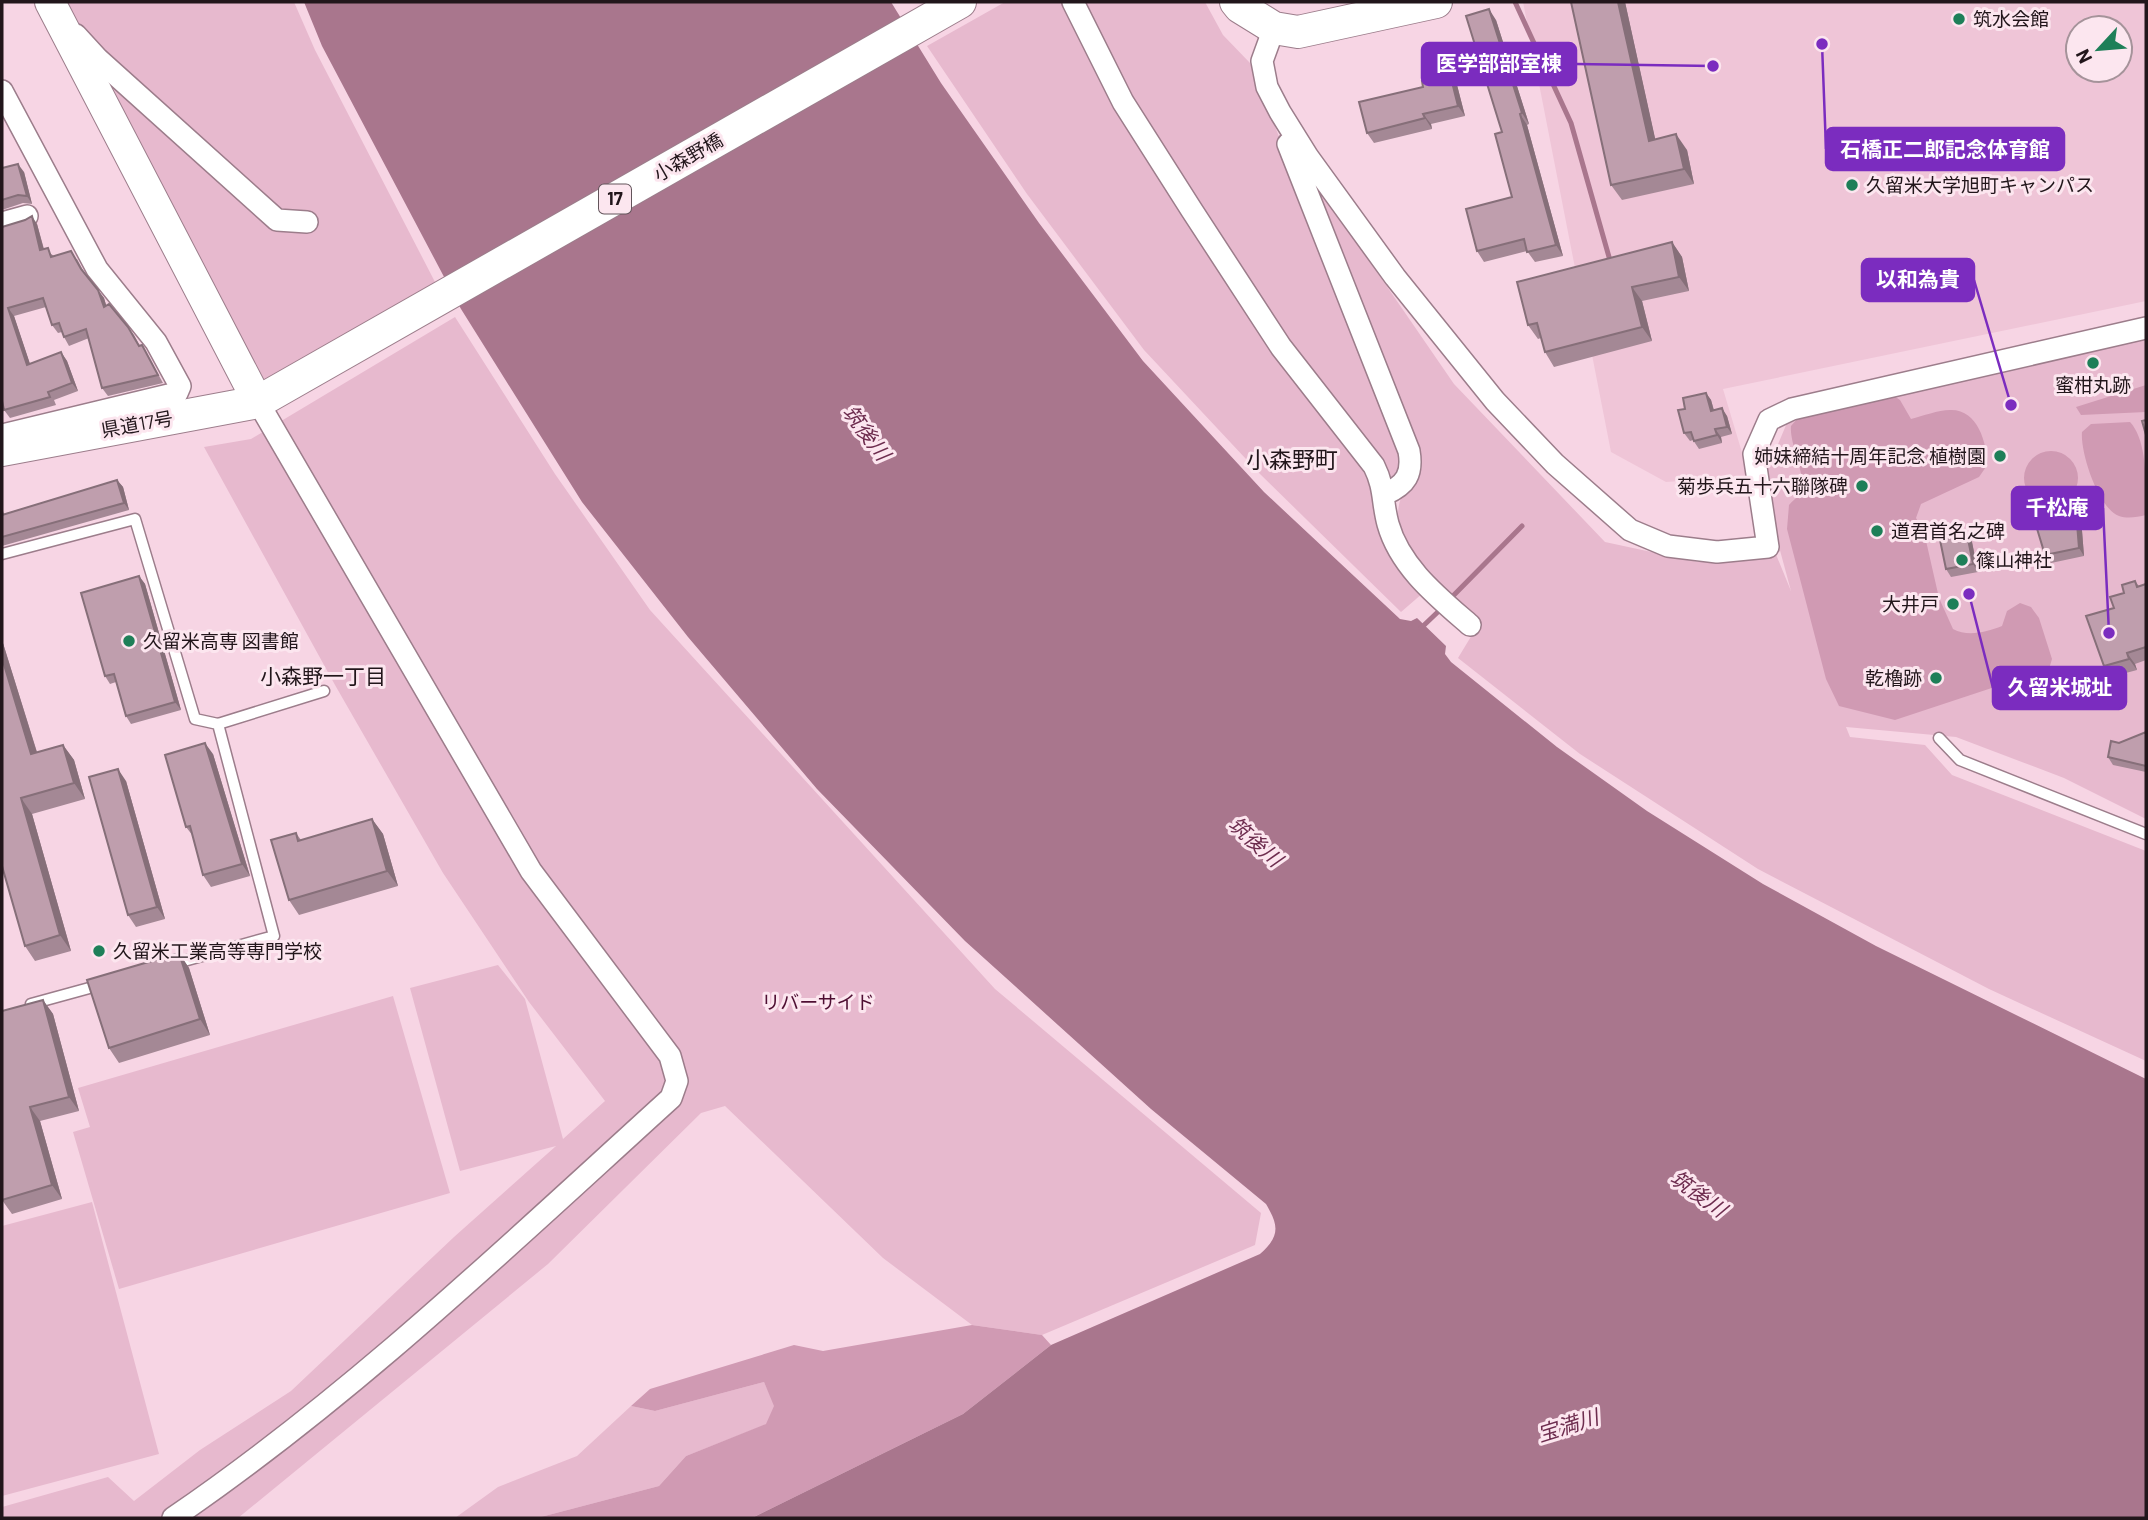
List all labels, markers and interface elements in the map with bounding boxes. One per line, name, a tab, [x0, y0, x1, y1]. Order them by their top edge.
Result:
place label: 筑水会館	[1973, 7, 2049, 30]
marker: 筑水会館	[1951, 11, 1967, 27]
north arrow	[2064, 14, 2134, 84]
callout: 医学部部室棟	[1422, 43, 1576, 85]
text: N	[2070, 46, 2096, 67]
text: 医学部部室棟	[1436, 50, 1562, 75]
street label: 小森野橋	[649, 128, 726, 186]
callout: 石橋正二郎記念体育館	[1826, 128, 2064, 170]
text: 石橋正二郎記念体育館	[1840, 136, 2050, 161]
place label: 久留米大学旭町キャンパス	[1866, 173, 2094, 196]
marker: 久留米大学旭町キャンパス	[1844, 177, 1860, 193]
road number: 17	[599, 184, 631, 214]
callout: 以和為貴	[1862, 259, 1974, 301]
text: 以和為貴	[1876, 266, 1960, 291]
marker: 蜜柑丸跡	[2085, 355, 2101, 371]
place label: 蜜柑丸跡	[2055, 373, 2131, 396]
water label: 筑後川	[838, 399, 897, 466]
street label: 県道17号	[99, 406, 175, 441]
place label: 姉妹締結十周年記念 植樹園	[1754, 444, 1986, 467]
district label: 小森野町	[1246, 445, 1338, 473]
marker: 姉妹締結十周年記念 植樹園	[1992, 448, 2008, 464]
place label: 菊歩兵五十六聯隊碑	[1677, 474, 1848, 497]
marker: 菊歩兵五十六聯隊碑	[1854, 478, 1870, 494]
callout: 千松庵	[2012, 487, 2103, 529]
text: 千松庵	[2026, 494, 2089, 519]
place label: 道君首名之碑	[1891, 519, 2005, 542]
marker: 道君首名之碑	[1869, 523, 1885, 539]
place label: 篠山神社	[1976, 548, 2052, 571]
marker: 篠山神社	[1954, 552, 1970, 568]
place label: 大井戸	[1882, 592, 1939, 615]
marker: 大井戸	[1945, 596, 1961, 612]
place label: 久留米高専 図書館	[143, 629, 299, 652]
marker: 久留米高専 図書館	[121, 633, 137, 649]
district label: 小森野一丁目	[260, 663, 386, 688]
place label: 乾櫓跡	[1865, 666, 1922, 689]
callout: 久留米城址	[1993, 667, 2126, 709]
marker: 乾櫓跡	[1928, 670, 1944, 686]
text: 久留米城址	[2008, 674, 2113, 699]
water label: 筑後川	[1224, 811, 1289, 872]
place label: 久留米工業高等専門学校	[113, 939, 322, 962]
marker: 久留米工業高等専門学校	[91, 943, 107, 959]
park label: リバーサイド	[761, 990, 875, 1013]
water label: 筑後川	[1666, 1164, 1733, 1223]
water label: 宝満川	[1534, 1403, 1603, 1446]

